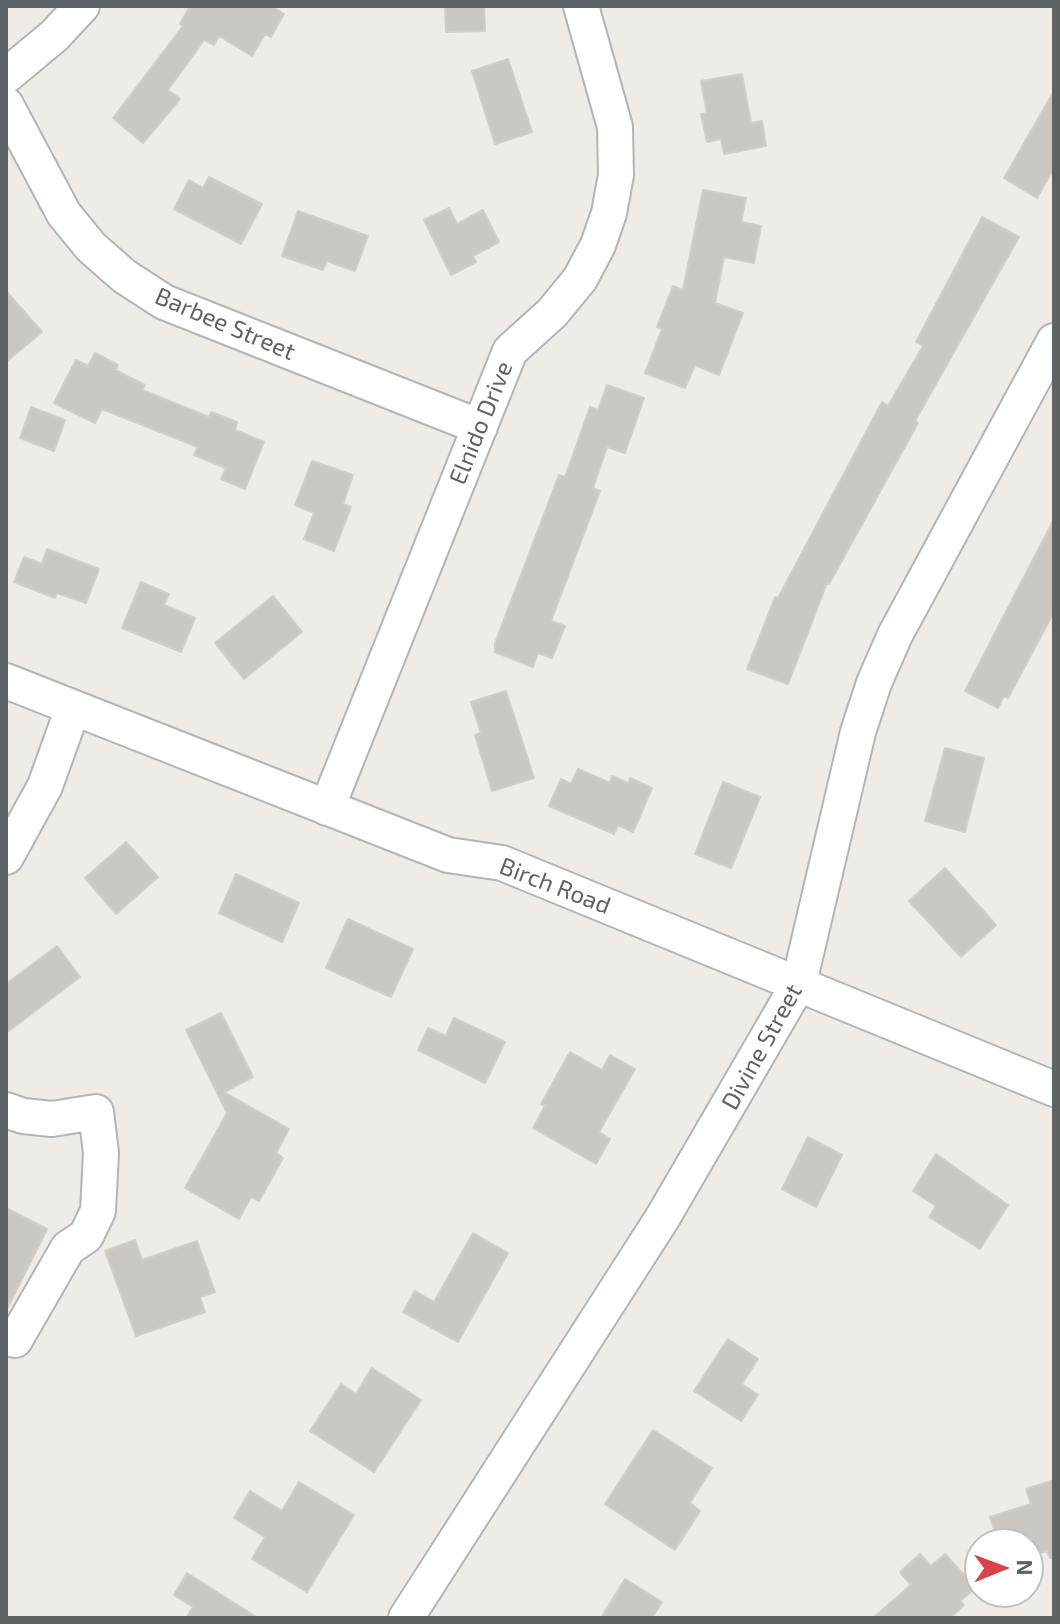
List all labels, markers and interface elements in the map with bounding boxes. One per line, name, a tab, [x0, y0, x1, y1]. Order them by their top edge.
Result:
street label: Barbee Street	[151, 282, 299, 366]
street label: Elnido Drive	[443, 357, 519, 489]
street label: Birch Road	[495, 852, 615, 920]
street label: Divine Street	[716, 979, 808, 1115]
north arrow	[964, 1528, 1044, 1608]
text: N	[1013, 1559, 1039, 1576]

